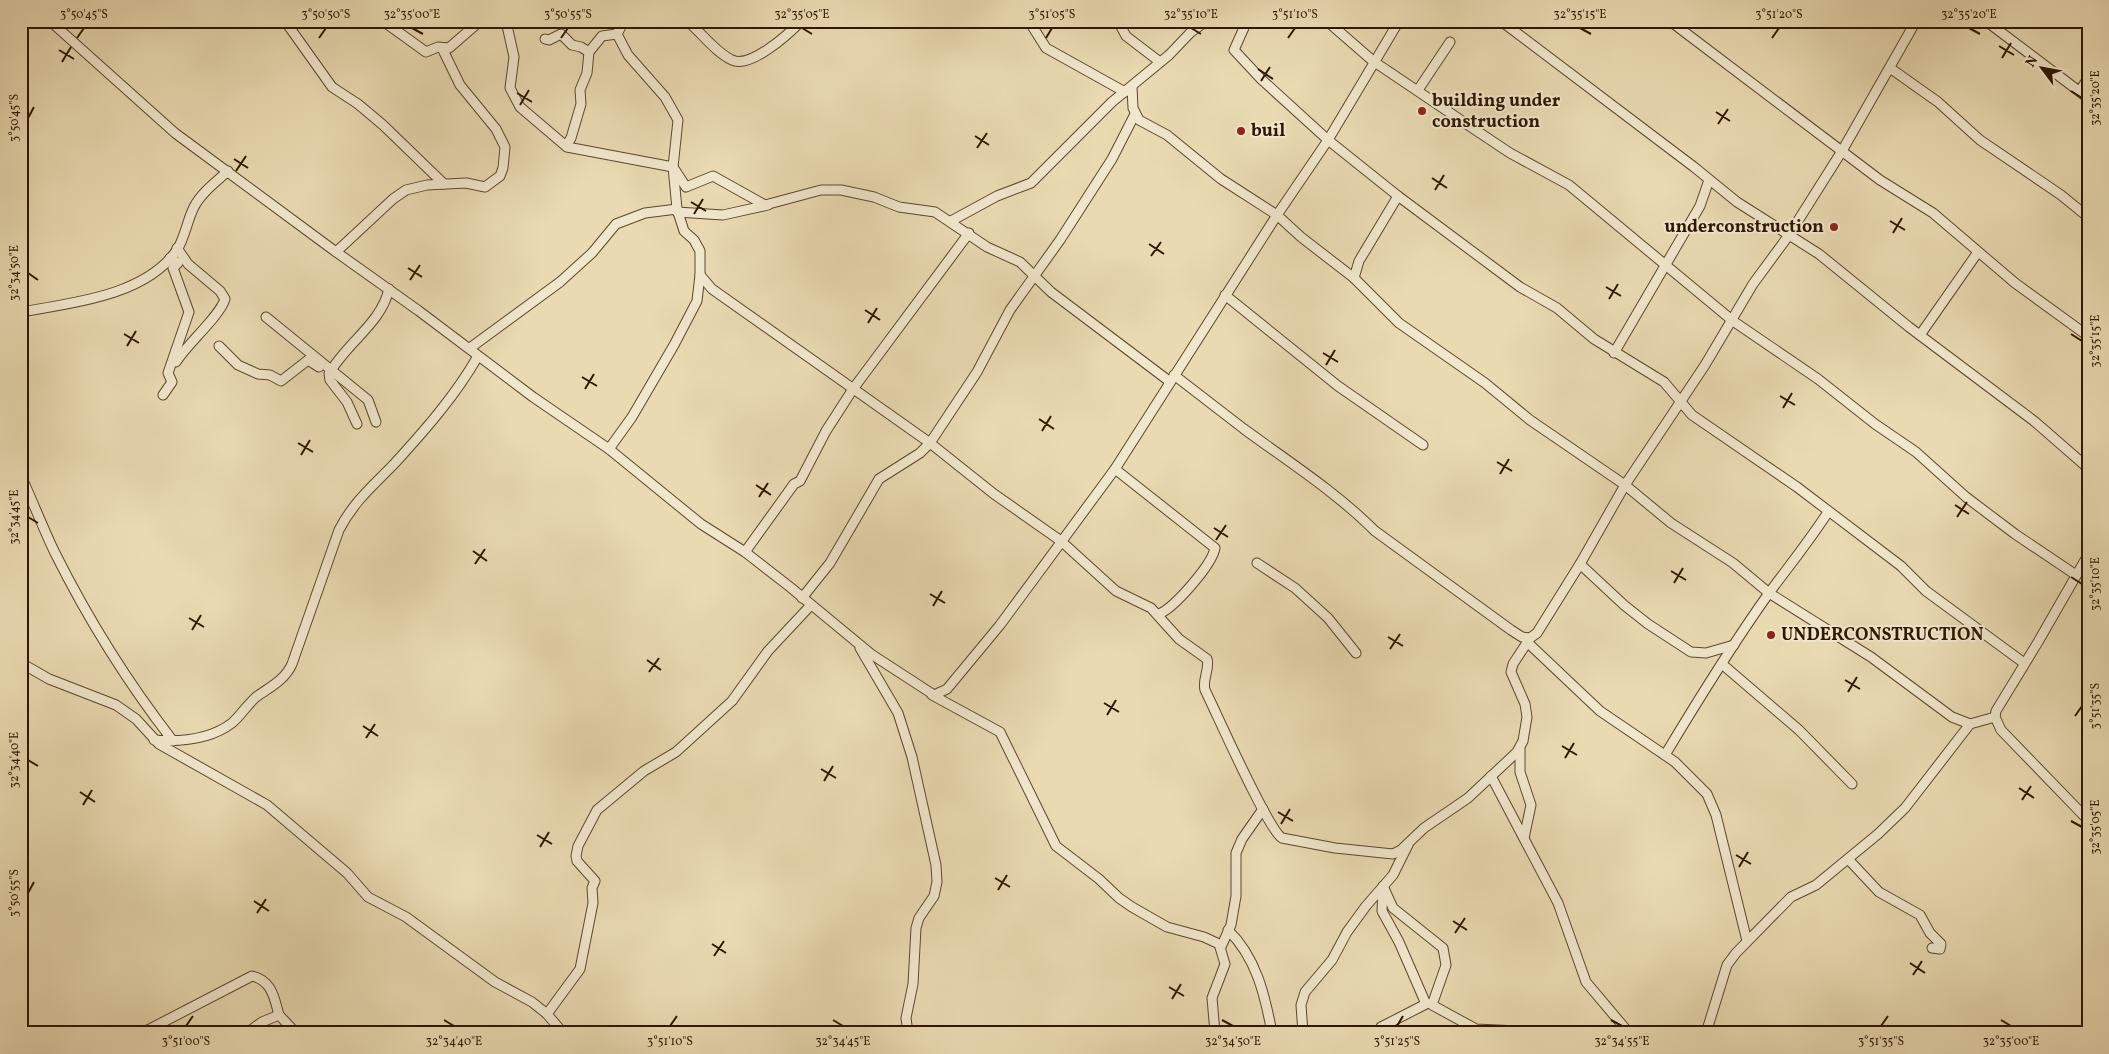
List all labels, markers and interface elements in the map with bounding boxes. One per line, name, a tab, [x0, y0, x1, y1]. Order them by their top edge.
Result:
text: 3°50'45"S	[60, 7, 108, 23]
text: 3°50'50"S	[302, 7, 350, 23]
text: 32°35'00"E	[384, 7, 440, 23]
text: 3°50'55"S	[544, 7, 592, 23]
text: 32°35'05"E	[774, 7, 830, 23]
text: 3°51'05"S	[1029, 7, 1075, 23]
text: 32°35'10"E	[1164, 7, 1218, 23]
text: 3°51'10"S	[1272, 7, 1318, 23]
text: 32°35'15"E	[1554, 7, 1606, 23]
text: 3°51'20"S	[1755, 7, 1803, 23]
text: 32°35'20"E	[1941, 7, 1997, 23]
north arrow	[2016, 42, 2066, 92]
text: N	[2021, 53, 2043, 71]
text: 32°35'20"E	[2088, 70, 2104, 126]
place label: building under construction	[1432, 89, 1561, 135]
text: 3°50'45"S	[7, 94, 23, 142]
marker: building under construction	[1416, 105, 1428, 117]
place label: buil	[1251, 119, 1285, 144]
marker: buil	[1235, 125, 1247, 137]
place label: underconstruction	[1665, 215, 1824, 240]
marker: underconstruction	[1828, 221, 1840, 233]
text: 32°34'50"E	[7, 245, 23, 301]
text: 32°35'15"E	[2088, 315, 2104, 367]
text: 32°34'45"E	[7, 489, 23, 545]
text: 32°35'10"E	[2088, 557, 2104, 611]
place label: UNDERCONSTRUCTION	[1781, 623, 1983, 648]
marker: UNDERCONSTRUCTION	[1765, 629, 1777, 641]
text: 3°51'35"S	[2088, 683, 2104, 729]
text: 32°34'40"E	[7, 732, 23, 788]
text: 32°35'05"E	[2088, 799, 2104, 855]
text: 3°50'55"S	[7, 869, 23, 917]
text: 3°51'00"S	[162, 1034, 210, 1050]
text: 32°34'40"E	[426, 1034, 482, 1050]
text: 3°51'10"S	[647, 1034, 693, 1050]
text: 32°34'45"E	[815, 1034, 871, 1050]
text: 32°34'50"E	[1205, 1034, 1261, 1050]
text: 3°51'25"S	[1374, 1034, 1420, 1050]
text: 32°34'55"E	[1594, 1034, 1650, 1050]
text: 3°51'35"S	[1858, 1034, 1904, 1050]
text: 32°35'00"E	[1983, 1034, 2039, 1050]

